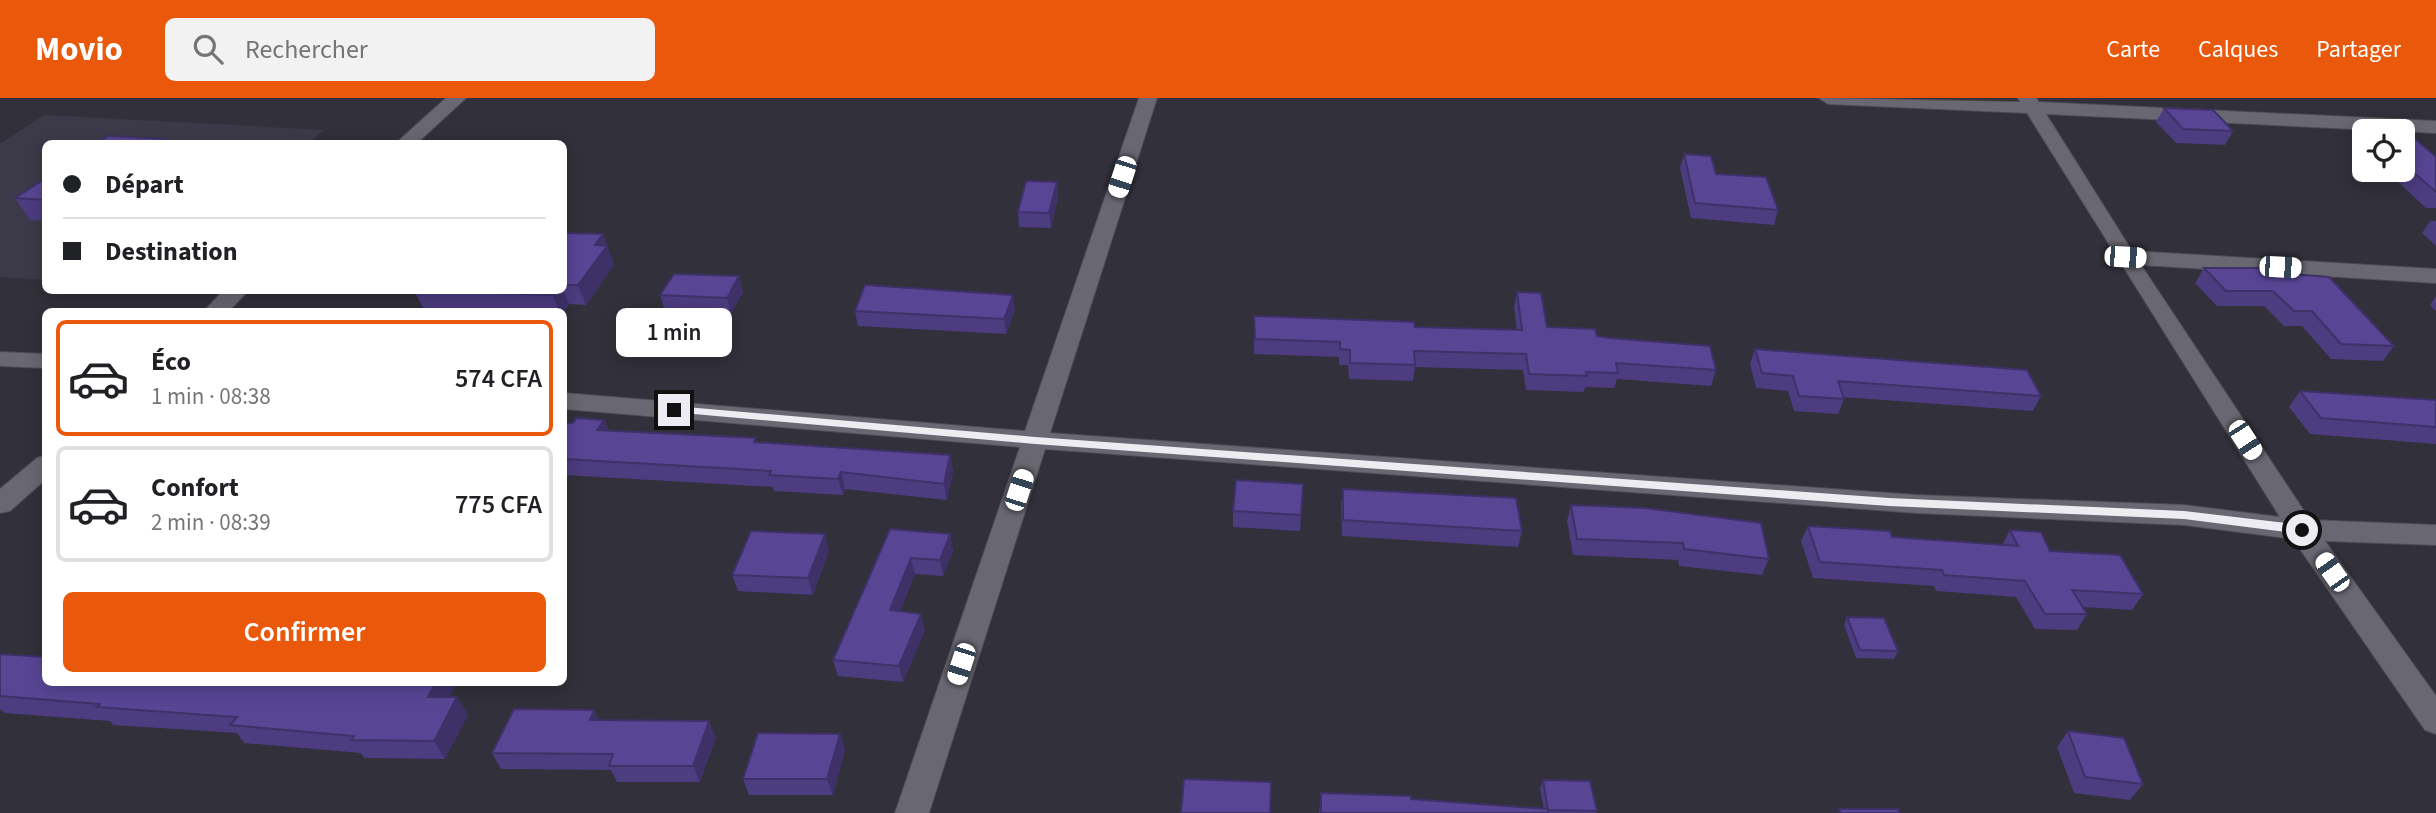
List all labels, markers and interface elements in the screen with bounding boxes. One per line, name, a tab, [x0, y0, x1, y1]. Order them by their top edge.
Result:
search box	[165, 18, 655, 81]
text: Movio	[35, 26, 123, 73]
icon: search	[189, 30, 227, 68]
text: Rechercher	[245, 31, 368, 68]
text: Carte	[2106, 32, 2160, 67]
text: Calques	[2198, 32, 2278, 67]
text: Partager	[2316, 32, 2401, 67]
map controls	[2352, 119, 2415, 182]
button: locate	[2352, 119, 2415, 182]
car	[1106, 154, 1139, 200]
text: Départ	[105, 166, 184, 203]
text: Destination	[105, 233, 238, 270]
car	[2104, 245, 2147, 269]
car	[2259, 255, 2302, 279]
callout: 1 min	[616, 308, 732, 358]
text: 1 min	[647, 316, 701, 349]
text: Éco	[151, 343, 191, 380]
icon: car	[67, 347, 130, 410]
text: 574 CFA	[455, 360, 542, 397]
text: 1 min · 08:38	[151, 380, 271, 413]
route end	[658, 394, 690, 426]
car	[2225, 417, 2266, 463]
car	[1003, 467, 1036, 513]
text: Confort	[151, 469, 239, 506]
icon: car	[67, 473, 130, 536]
text: 775 CFA	[455, 486, 542, 523]
text: 2 min · 08:39	[151, 506, 271, 539]
route start	[2286, 514, 2318, 546]
car	[2312, 549, 2353, 595]
button: Confirmer	[63, 592, 546, 672]
car	[945, 641, 978, 687]

